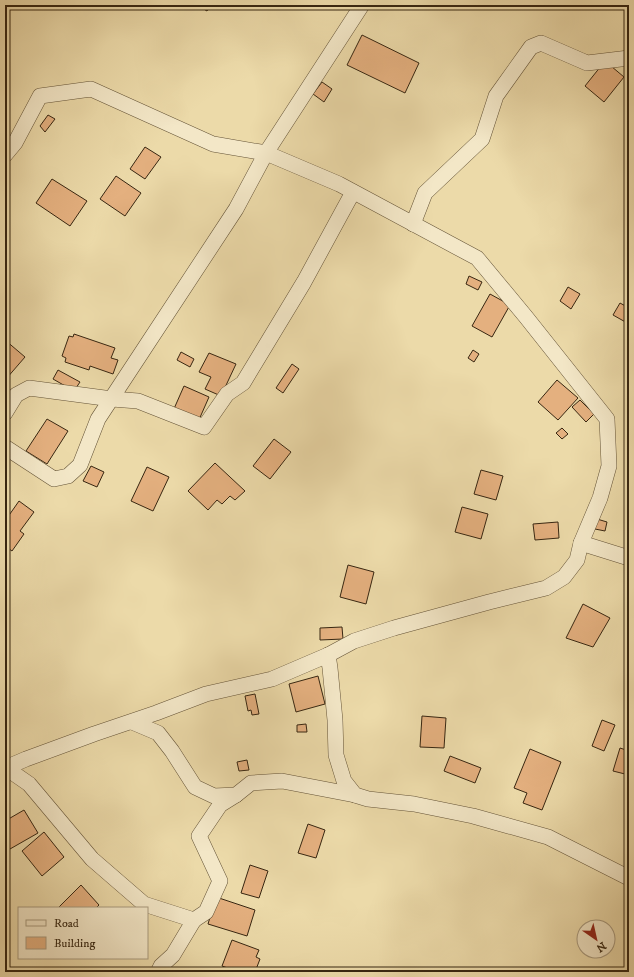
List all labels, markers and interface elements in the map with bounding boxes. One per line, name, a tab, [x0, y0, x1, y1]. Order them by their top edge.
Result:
legend	[18, 907, 148, 959]
text: Road	[54, 916, 79, 931]
north arrow	[576, 919, 616, 959]
text: Building	[54, 936, 95, 951]
text: N	[593, 938, 609, 955]

